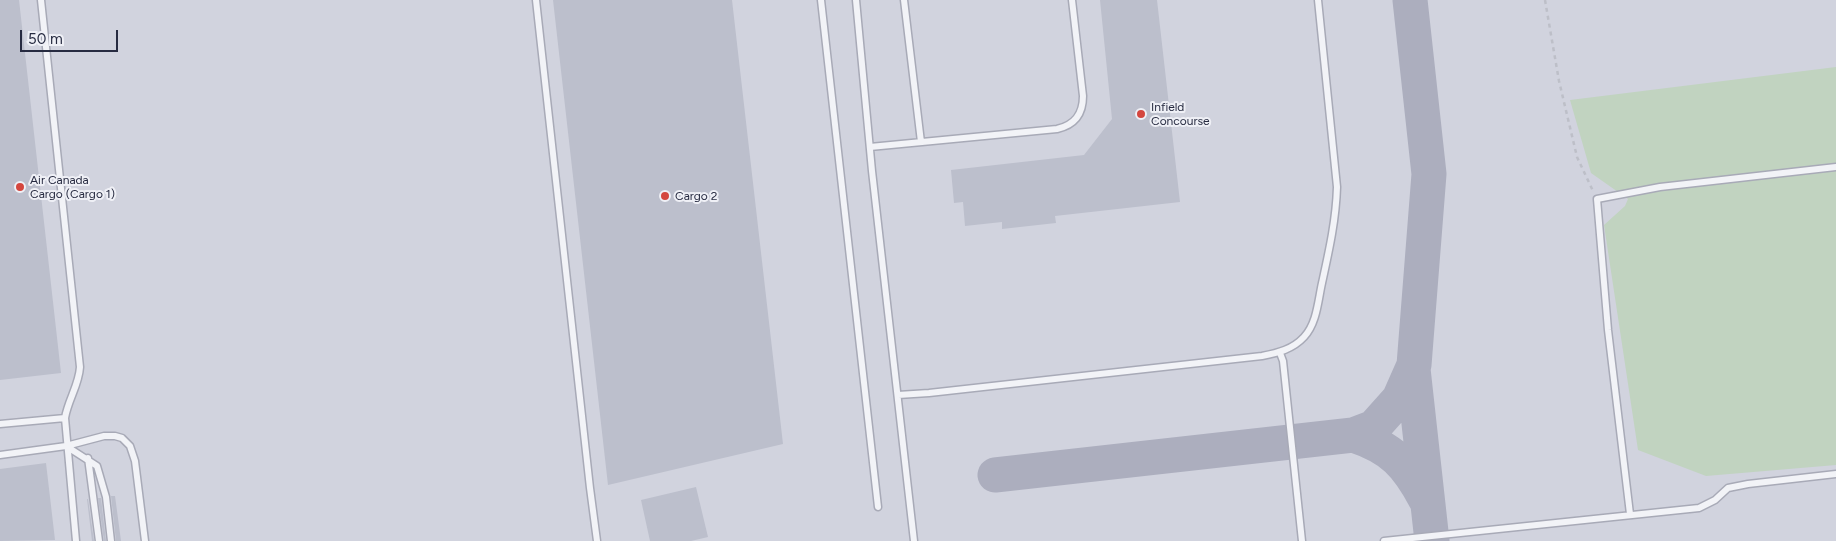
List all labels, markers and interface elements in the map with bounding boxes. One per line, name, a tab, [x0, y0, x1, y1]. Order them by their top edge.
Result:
scale bar	[22, 20, 120, 52]
text: 50 m	[28, 30, 63, 48]
place label: Infield Concourse	[1151, 100, 1210, 128]
marker: Infield Concourse	[1135, 108, 1147, 120]
place label: Air Canada Cargo (Cargo 1)	[30, 173, 115, 201]
marker: Air Canada Cargo (Cargo 1)	[14, 181, 26, 193]
place label: Cargo 2	[675, 189, 718, 203]
marker: Cargo 2	[659, 190, 671, 202]

